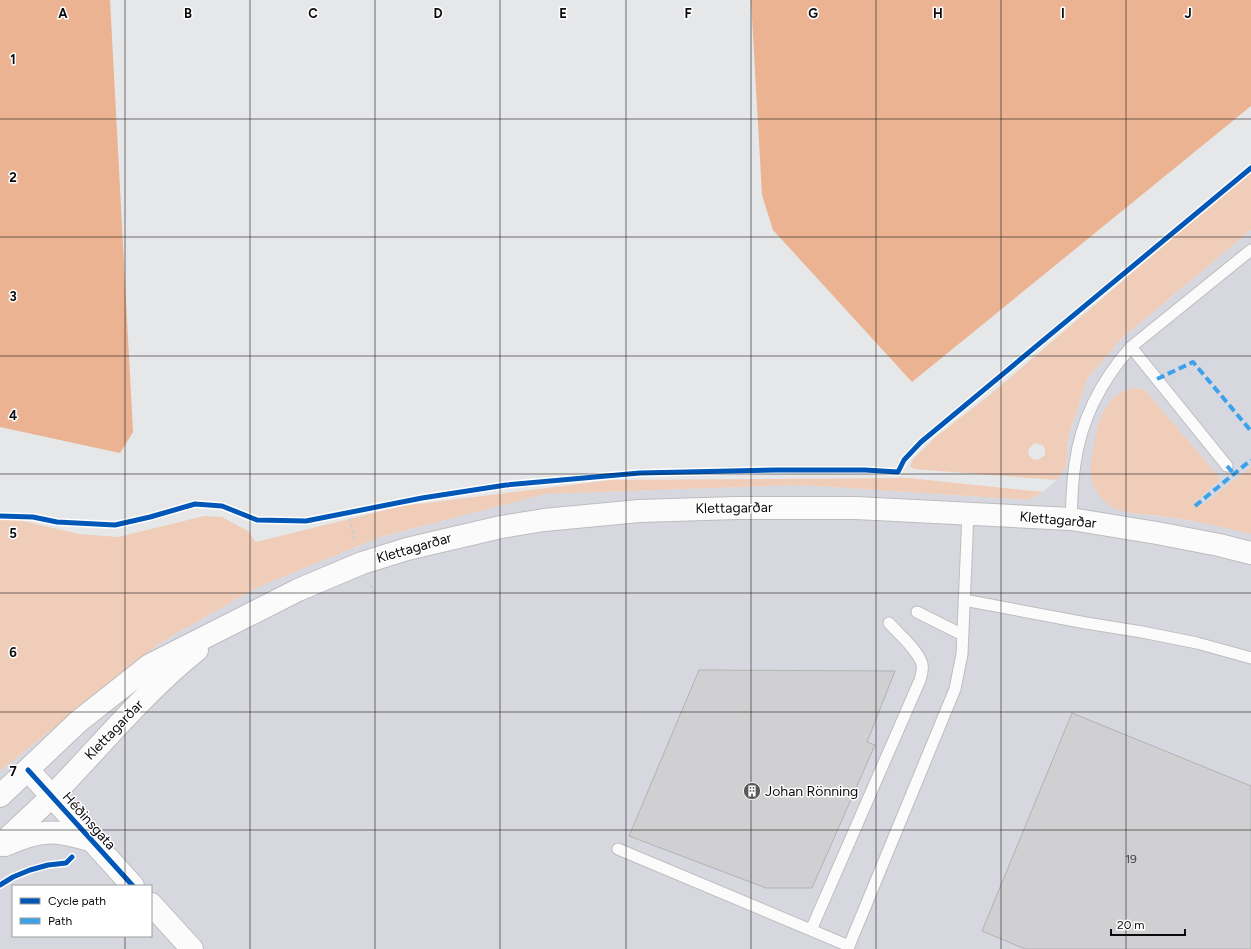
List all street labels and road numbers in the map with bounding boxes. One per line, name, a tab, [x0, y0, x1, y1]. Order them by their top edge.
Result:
street label: Klettagarðar	[695, 499, 773, 517]
street label: Klettagarðar	[1019, 508, 1097, 532]
street label: Klettagarðar	[375, 529, 454, 567]
street label: Klettagarðar	[81, 696, 147, 764]
street label: Héðinsgata	[59, 789, 119, 853]

